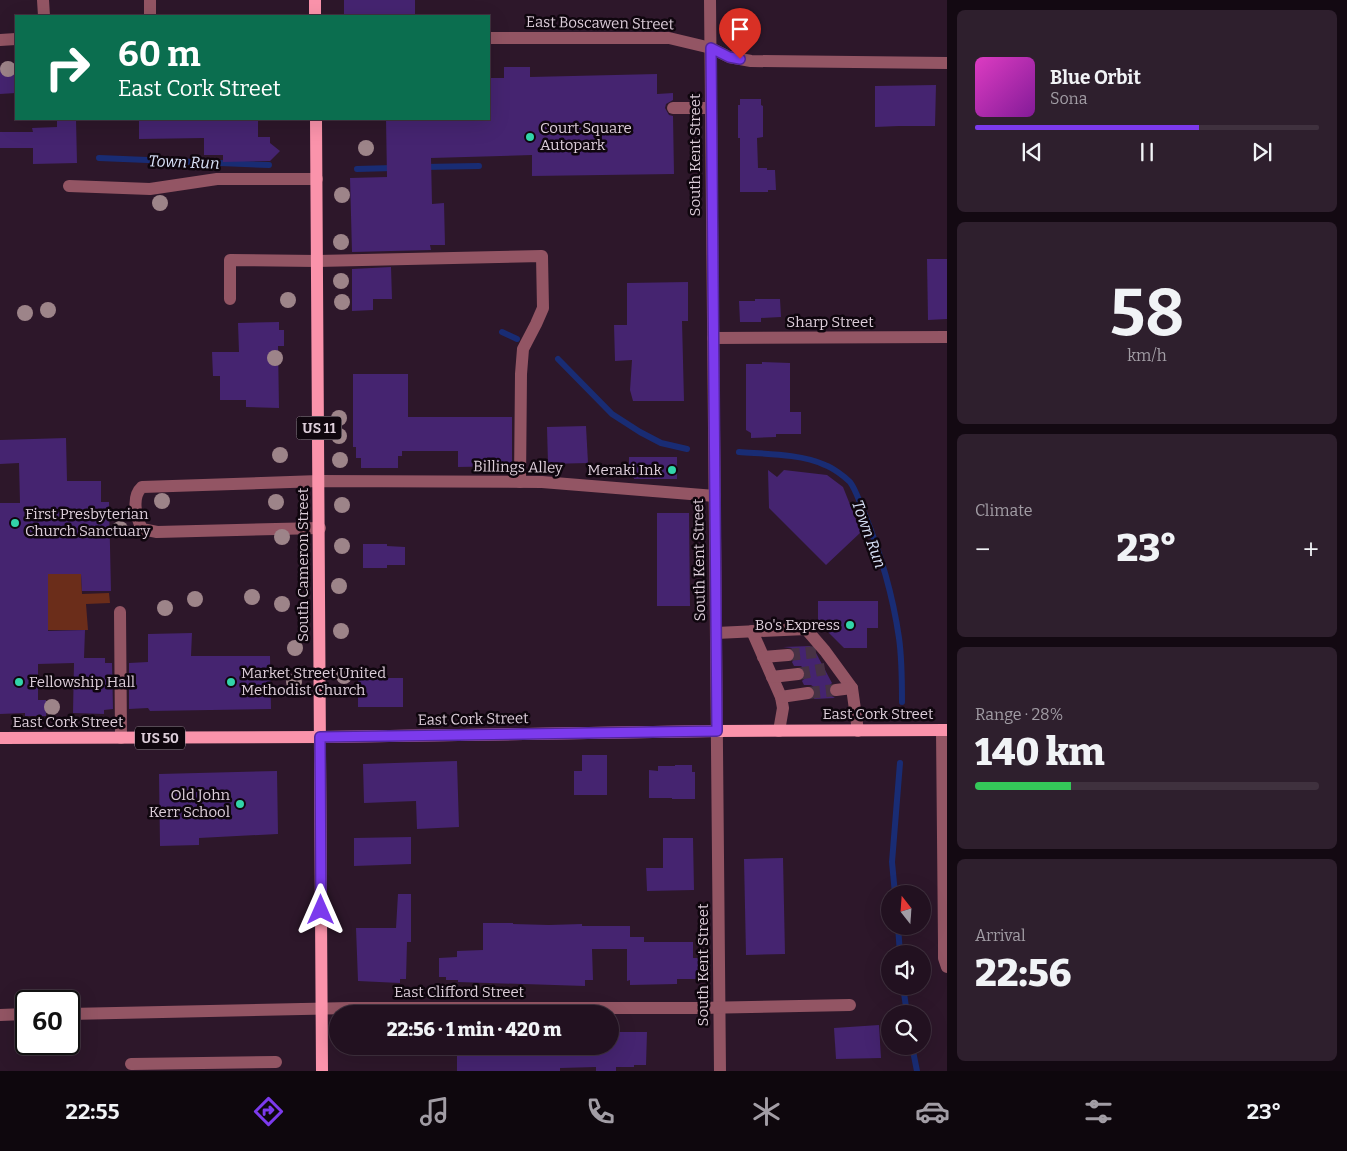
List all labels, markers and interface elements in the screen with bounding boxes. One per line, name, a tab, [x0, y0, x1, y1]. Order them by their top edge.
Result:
pin	[719, 8, 761, 59]
street label: East Boscawen Street	[526, 13, 675, 33]
icon: arrive	[726, 15, 754, 43]
text: 60 m	[118, 33, 201, 75]
icon: right	[35, 35, 100, 100]
text: Blue Orbit	[1050, 66, 1141, 89]
text: East Cork Street	[118, 75, 281, 102]
text: Sona	[1050, 89, 1087, 108]
street label: South Kent Street	[686, 93, 704, 216]
place label: Court Square Autopark	[540, 119, 632, 154]
marker: Court Square Autopark	[524, 131, 536, 143]
icon: previous	[1018, 138, 1046, 166]
icon: pause	[1133, 138, 1161, 166]
icon: next	[1248, 138, 1276, 166]
water label: Town Run	[148, 151, 220, 173]
text: 58	[1110, 274, 1184, 352]
street label: Sharp Street	[786, 313, 874, 331]
text: km/h	[1127, 346, 1167, 365]
road number: US 11	[296, 416, 342, 439]
street label: Billings Alley	[473, 457, 563, 477]
place label: Meraki Ink	[587, 461, 662, 479]
marker: Meraki Ink	[666, 464, 678, 476]
street label: South Cameron Street	[294, 487, 312, 642]
water label: Town Run	[848, 497, 890, 571]
street label: South Kent Street	[689, 498, 709, 622]
text: Climate	[975, 501, 1033, 520]
place label: First Presbyterian Church Sanctuary	[25, 505, 151, 540]
marker: First Presbyterian Church Sanctuary	[9, 517, 21, 529]
text: 23°	[1117, 525, 1177, 571]
text: −	[975, 533, 990, 566]
text: +	[1303, 533, 1319, 566]
place label: Bo's Express	[755, 616, 840, 634]
marker: Bo's Express	[844, 619, 856, 631]
place label: Market Street United Methodist Church	[241, 664, 386, 699]
place label: Fellowship Hall	[29, 673, 135, 691]
marker: Fellowship Hall	[13, 676, 25, 688]
marker: Market Street United Methodist Church	[225, 676, 237, 688]
street label: East Cork Street	[823, 705, 934, 723]
text: Range · 28%	[975, 705, 1063, 724]
street label: East Cork Street	[417, 709, 529, 729]
street label: East Cork Street	[13, 713, 124, 731]
road number: US 50	[135, 726, 185, 750]
text: 140 km	[975, 729, 1105, 775]
place label: Old John Kerr School	[149, 786, 230, 821]
marker: Old John Kerr School	[234, 798, 246, 810]
position arrow	[294, 883, 346, 935]
north arrow	[881, 885, 931, 935]
map controls	[881, 885, 931, 1055]
street label: South Kent Street	[694, 903, 712, 1026]
text: Arrival	[975, 926, 1026, 945]
button: sound	[881, 945, 931, 995]
text: 22:56	[975, 950, 1071, 996]
street label: East Clifford Street	[394, 983, 525, 1001]
speed limit sign: 60	[15, 990, 80, 1055]
button: search	[881, 1005, 931, 1055]
text: 22:56 · 1 min · 420 m	[387, 1018, 561, 1041]
icon: directions	[251, 1094, 286, 1129]
icon: music	[417, 1094, 452, 1129]
icon: phone	[583, 1094, 618, 1129]
icon: climate	[749, 1094, 784, 1129]
icon: car	[915, 1094, 950, 1129]
icon: filters	[1081, 1094, 1116, 1129]
text: 22:55	[66, 1098, 119, 1125]
text: 23°	[1247, 1098, 1281, 1125]

